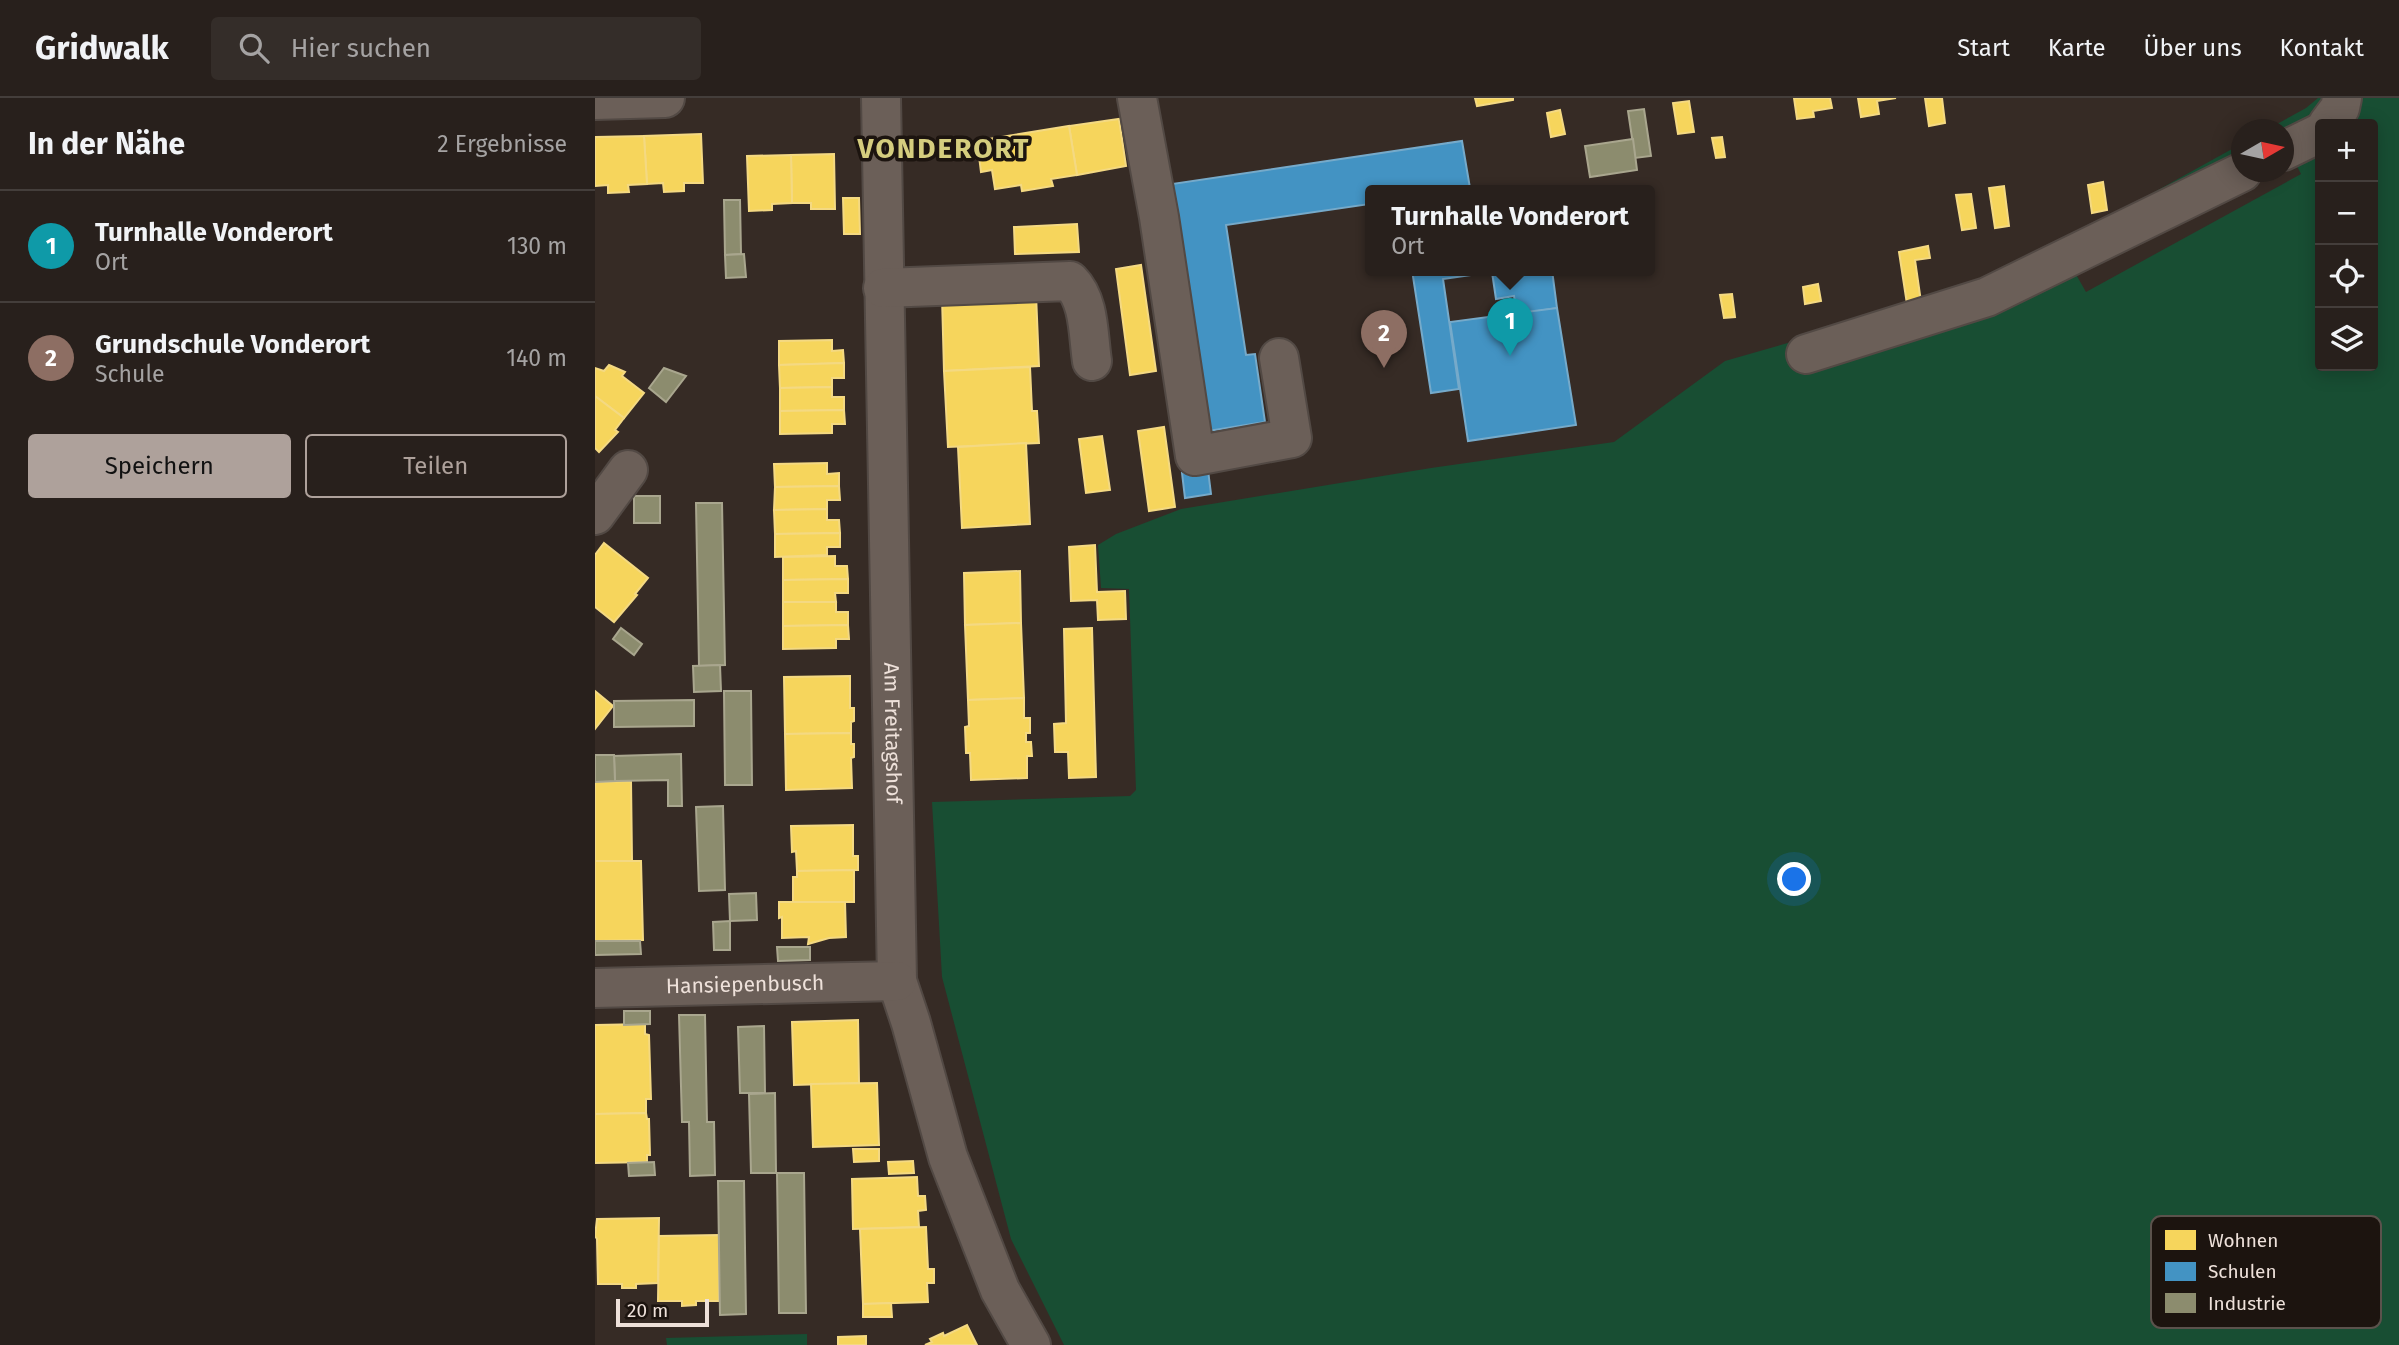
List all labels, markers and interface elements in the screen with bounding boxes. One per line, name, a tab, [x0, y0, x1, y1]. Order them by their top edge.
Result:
search box	[211, 17, 701, 80]
text: Gridwalk	[35, 28, 169, 68]
icon: search	[235, 29, 273, 67]
text: Hier suchen	[291, 33, 431, 64]
text: Start	[1957, 34, 2010, 62]
text: Karte	[2048, 34, 2106, 62]
text: Über uns	[2144, 34, 2242, 62]
text: Kontakt	[2280, 34, 2364, 62]
north arrow	[2231, 119, 2294, 182]
map controls	[2315, 119, 2378, 371]
button: +	[2315, 119, 2378, 182]
text: In der Nähe	[28, 126, 185, 162]
text: 2 Ergebnisse	[437, 130, 567, 158]
district label: VONDERORT	[857, 132, 1030, 165]
button: −	[2315, 182, 2378, 245]
popup	[1365, 185, 1655, 276]
text: Turnhalle Vonderort	[1391, 201, 1629, 232]
text: Turnhalle Vonderort	[95, 217, 333, 248]
text: 1	[46, 232, 56, 260]
text: 130 m	[507, 232, 567, 260]
text: Ort	[1391, 232, 1424, 260]
button: locate	[2315, 245, 2378, 308]
text: Ort	[95, 248, 128, 276]
pin: 1	[1487, 298, 1533, 356]
button: layers	[2315, 308, 2378, 371]
pin: 2	[1361, 310, 1407, 368]
text: Grundschule Vonderort	[95, 329, 370, 360]
text: 2	[45, 344, 57, 372]
text: 140 m	[506, 344, 567, 372]
text: Schule	[95, 360, 165, 388]
button: Speichern	[28, 434, 291, 498]
button: Teilen	[305, 434, 567, 498]
street label: Am Freitagshof	[878, 662, 907, 806]
your location	[1777, 862, 1811, 896]
street label: Hansiepenbusch	[665, 970, 824, 999]
legend	[2151, 1216, 2381, 1328]
text: Wohnen	[2208, 1229, 2278, 1252]
text: Schulen	[2208, 1260, 2277, 1283]
text: Industrie	[2208, 1292, 2286, 1315]
scale bar	[616, 1296, 709, 1328]
text: 20 m	[627, 1299, 668, 1322]

